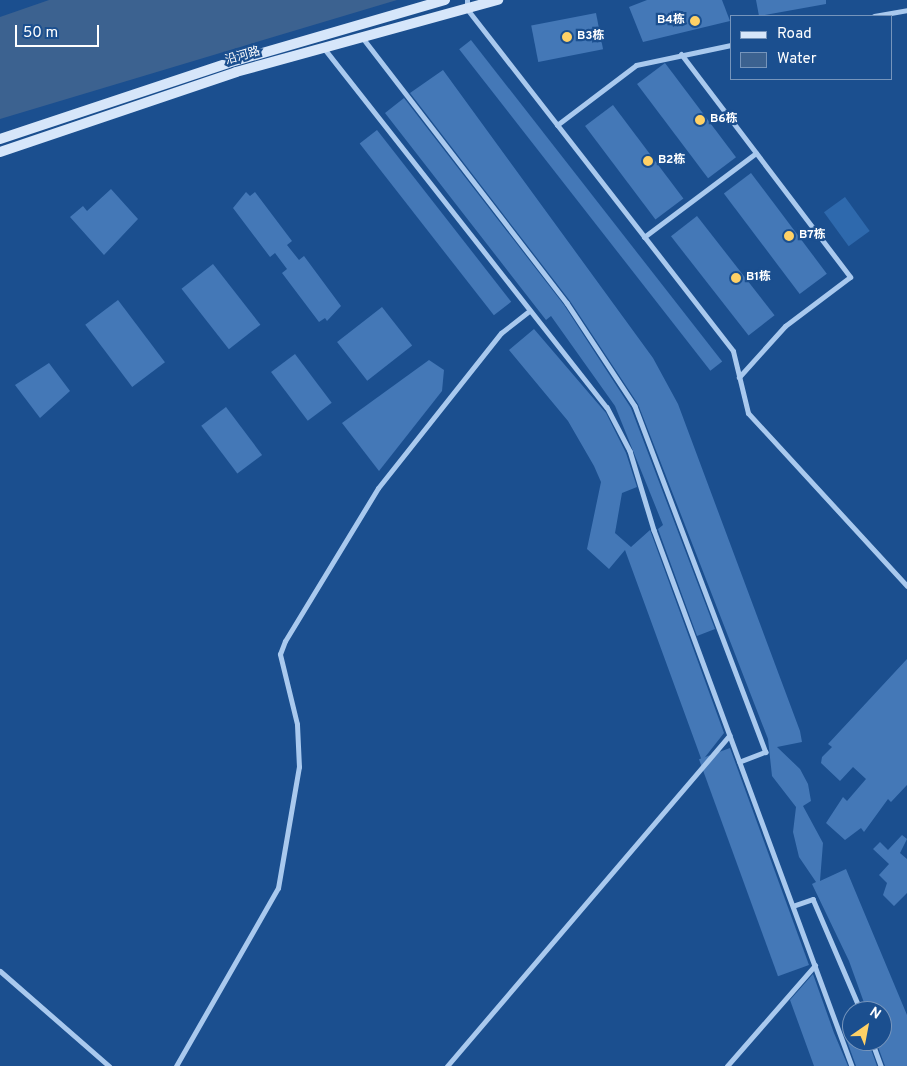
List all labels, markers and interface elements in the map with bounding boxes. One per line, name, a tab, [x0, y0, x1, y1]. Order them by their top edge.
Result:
place label: B4栋	[657, 14, 685, 28]
scale bar	[18, 15, 101, 47]
marker: B4栋	[689, 15, 701, 27]
legend	[730, 15, 892, 80]
text: 50 m	[23, 24, 58, 43]
text: Road	[777, 25, 812, 44]
place label: B3栋	[577, 30, 604, 44]
marker: B3栋	[561, 31, 573, 43]
street label: 沿河路	[224, 45, 262, 69]
text: Water	[777, 50, 816, 69]
place label: B6栋	[710, 113, 738, 127]
marker: B6栋	[694, 114, 706, 126]
place label: B2栋	[658, 154, 685, 168]
marker: B2栋	[642, 155, 654, 167]
place label: B7栋	[799, 229, 826, 243]
marker: B7栋	[783, 230, 795, 242]
place label: B1栋	[746, 271, 771, 285]
marker: B1栋	[730, 272, 742, 284]
north arrow	[842, 1001, 892, 1051]
text: N	[866, 1004, 884, 1024]

